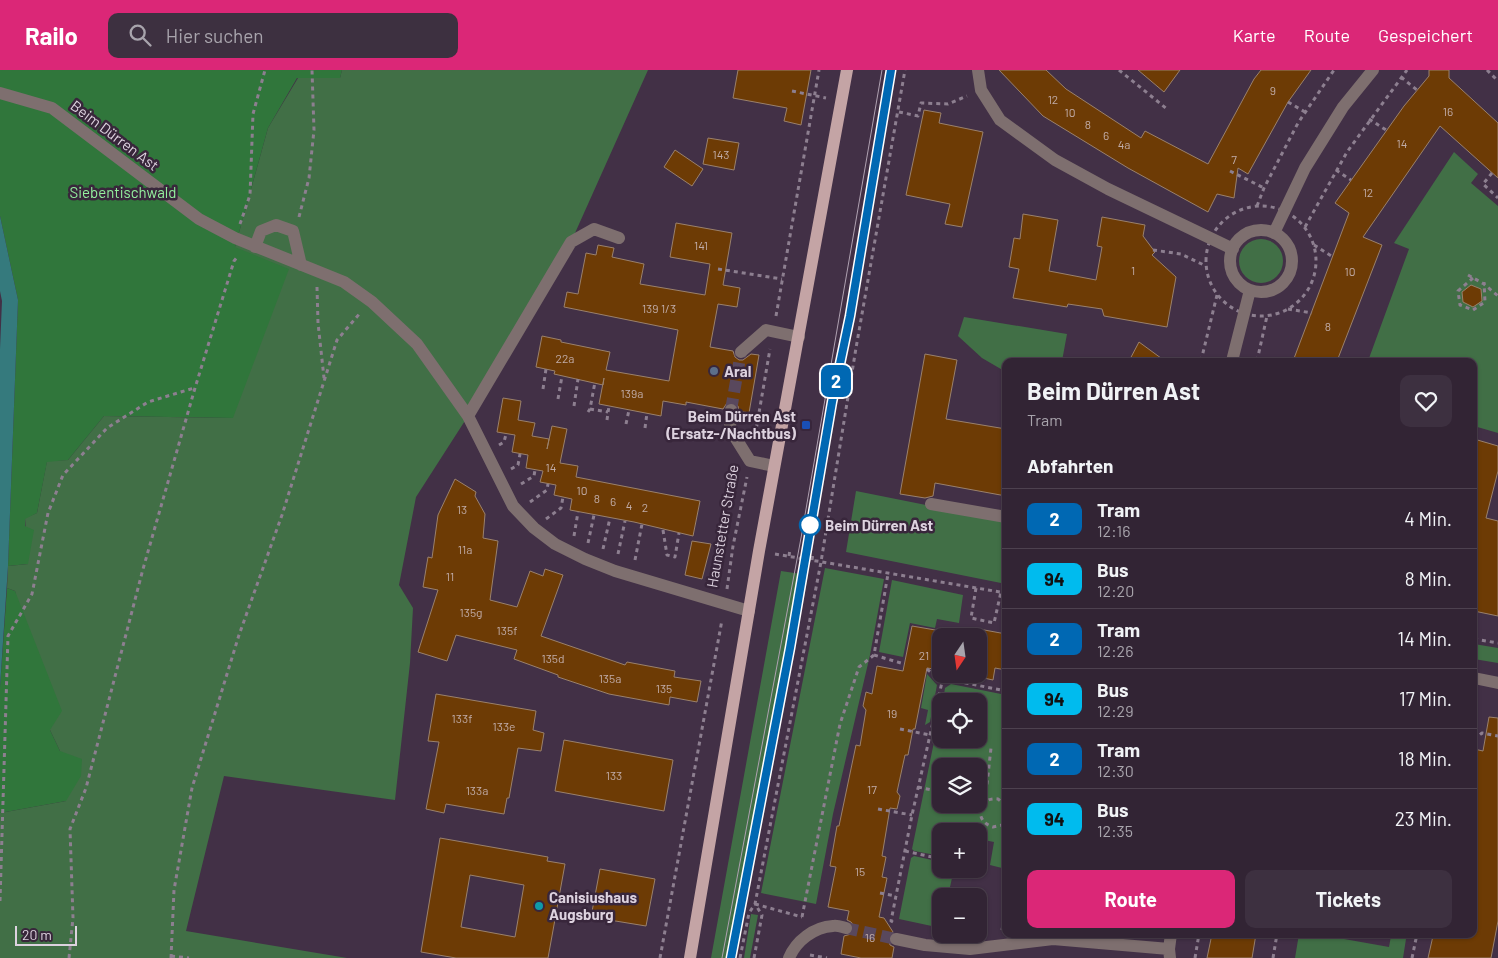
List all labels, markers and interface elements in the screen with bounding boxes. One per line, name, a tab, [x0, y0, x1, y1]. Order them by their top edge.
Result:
search box	[108, 13, 458, 58]
text: Railo	[25, 21, 78, 50]
icon: search	[126, 21, 154, 49]
text: Hier suchen	[166, 24, 264, 47]
text: Karte	[1233, 24, 1276, 46]
text: Route	[1304, 24, 1350, 46]
text: Gespeichert	[1378, 24, 1473, 46]
house number: 9	[1270, 83, 1276, 97]
house number: 12	[1048, 92, 1058, 106]
street label: Beim Dürren Ast	[67, 96, 163, 174]
house number: 16	[1443, 104, 1453, 118]
house number: 10	[1065, 105, 1075, 119]
house number: 8	[1085, 117, 1091, 131]
house number: 6	[1103, 128, 1109, 142]
house number: 14	[1397, 136, 1407, 150]
house number: 4a	[1118, 137, 1130, 151]
house number: 143	[713, 147, 730, 161]
house number: 7	[1231, 152, 1237, 166]
park label: Siebentischwald	[70, 183, 176, 201]
house number: 12	[1363, 185, 1373, 199]
house number: 141	[694, 238, 708, 252]
house number: 1	[1131, 263, 1135, 277]
house number: 10	[1345, 264, 1355, 278]
house number: 139 1/3	[642, 301, 676, 315]
house number: 8	[1325, 319, 1331, 333]
house number: 22a	[556, 351, 575, 365]
place label: Aral	[724, 362, 751, 380]
marker: Aral	[708, 365, 720, 377]
line badge: 2	[820, 365, 852, 397]
text: 2	[831, 370, 841, 392]
button: heart	[1400, 375, 1452, 427]
text: Beim Dürren Ast	[1027, 376, 1200, 405]
house number: 139a	[621, 386, 643, 400]
place label: Beim Dürren Ast (Ersatz-/Nachtbus)	[665, 407, 797, 442]
text: Tram	[1027, 410, 1062, 429]
marker: Beim Dürren Ast (Ersatz-/Nachtbus)	[800, 419, 812, 431]
text: Abfahrten	[1027, 454, 1113, 477]
house number: 14	[546, 460, 556, 474]
street label: Haunstetter Straße	[702, 463, 742, 589]
house number: 10	[577, 483, 587, 497]
house number: 8	[594, 491, 600, 505]
house number: 6	[610, 494, 616, 508]
house number: 4	[626, 498, 632, 512]
text: Tram	[1097, 498, 1140, 521]
house number: 2	[642, 500, 648, 514]
house number: 13	[457, 502, 467, 516]
text: 4 Min.	[1404, 507, 1452, 530]
text: 2	[1049, 508, 1060, 530]
marker: Beim Dürren Ast	[799, 514, 821, 536]
place label: Beim Dürren Ast	[825, 516, 933, 534]
text: 12:16	[1097, 521, 1130, 540]
house number: 11a	[458, 542, 472, 556]
text: Bus	[1097, 558, 1129, 581]
text: 8 Min.	[1405, 567, 1452, 590]
text: 94	[1044, 568, 1065, 590]
house number: 11	[446, 569, 454, 583]
text: 12:20	[1097, 581, 1134, 600]
house number: 135g	[460, 605, 482, 619]
text: Tram	[1097, 618, 1140, 641]
house number: 135f	[497, 623, 517, 637]
text: 14 Min.	[1398, 627, 1452, 650]
north arrow	[932, 628, 988, 682]
map controls	[932, 628, 987, 943]
text: 2	[1049, 628, 1060, 650]
text: 12:26	[1097, 641, 1133, 660]
house number: 21	[919, 648, 929, 662]
house number: 135d	[541, 651, 565, 665]
house number: 135a	[599, 671, 621, 685]
text: Bus	[1097, 678, 1129, 701]
house number: 135	[656, 681, 672, 695]
text: 17 Min.	[1399, 687, 1452, 710]
text: 94	[1044, 688, 1065, 710]
button: locate	[932, 693, 987, 748]
text: 12:29	[1097, 701, 1134, 720]
house number: 19	[887, 706, 897, 720]
house number: 133f	[452, 711, 472, 725]
house number: 133e	[493, 719, 515, 733]
text: Tram	[1097, 738, 1140, 761]
text: 18 Min.	[1398, 747, 1452, 770]
text: 2	[1049, 748, 1060, 770]
button: layers	[932, 758, 987, 813]
text: 12:30	[1097, 761, 1134, 780]
house number: 133	[606, 768, 622, 782]
house number: 17	[867, 782, 877, 796]
house number: 133a	[466, 783, 488, 797]
text: Bus	[1097, 798, 1129, 821]
text: 23 Min.	[1395, 807, 1452, 830]
text: 94	[1044, 808, 1065, 830]
text: 12:35	[1097, 821, 1133, 840]
button: +	[932, 823, 987, 878]
house number: 15	[855, 864, 865, 878]
button: Route	[1027, 870, 1235, 928]
button: Tickets	[1245, 870, 1452, 928]
place label: Canisiushaus Augsburg	[549, 888, 637, 923]
button: −	[932, 888, 987, 943]
marker: Canisiushaus Augsburg	[533, 900, 545, 912]
scale bar	[15, 923, 78, 946]
text: 20 m	[22, 926, 52, 943]
house number: 16	[865, 930, 875, 944]

